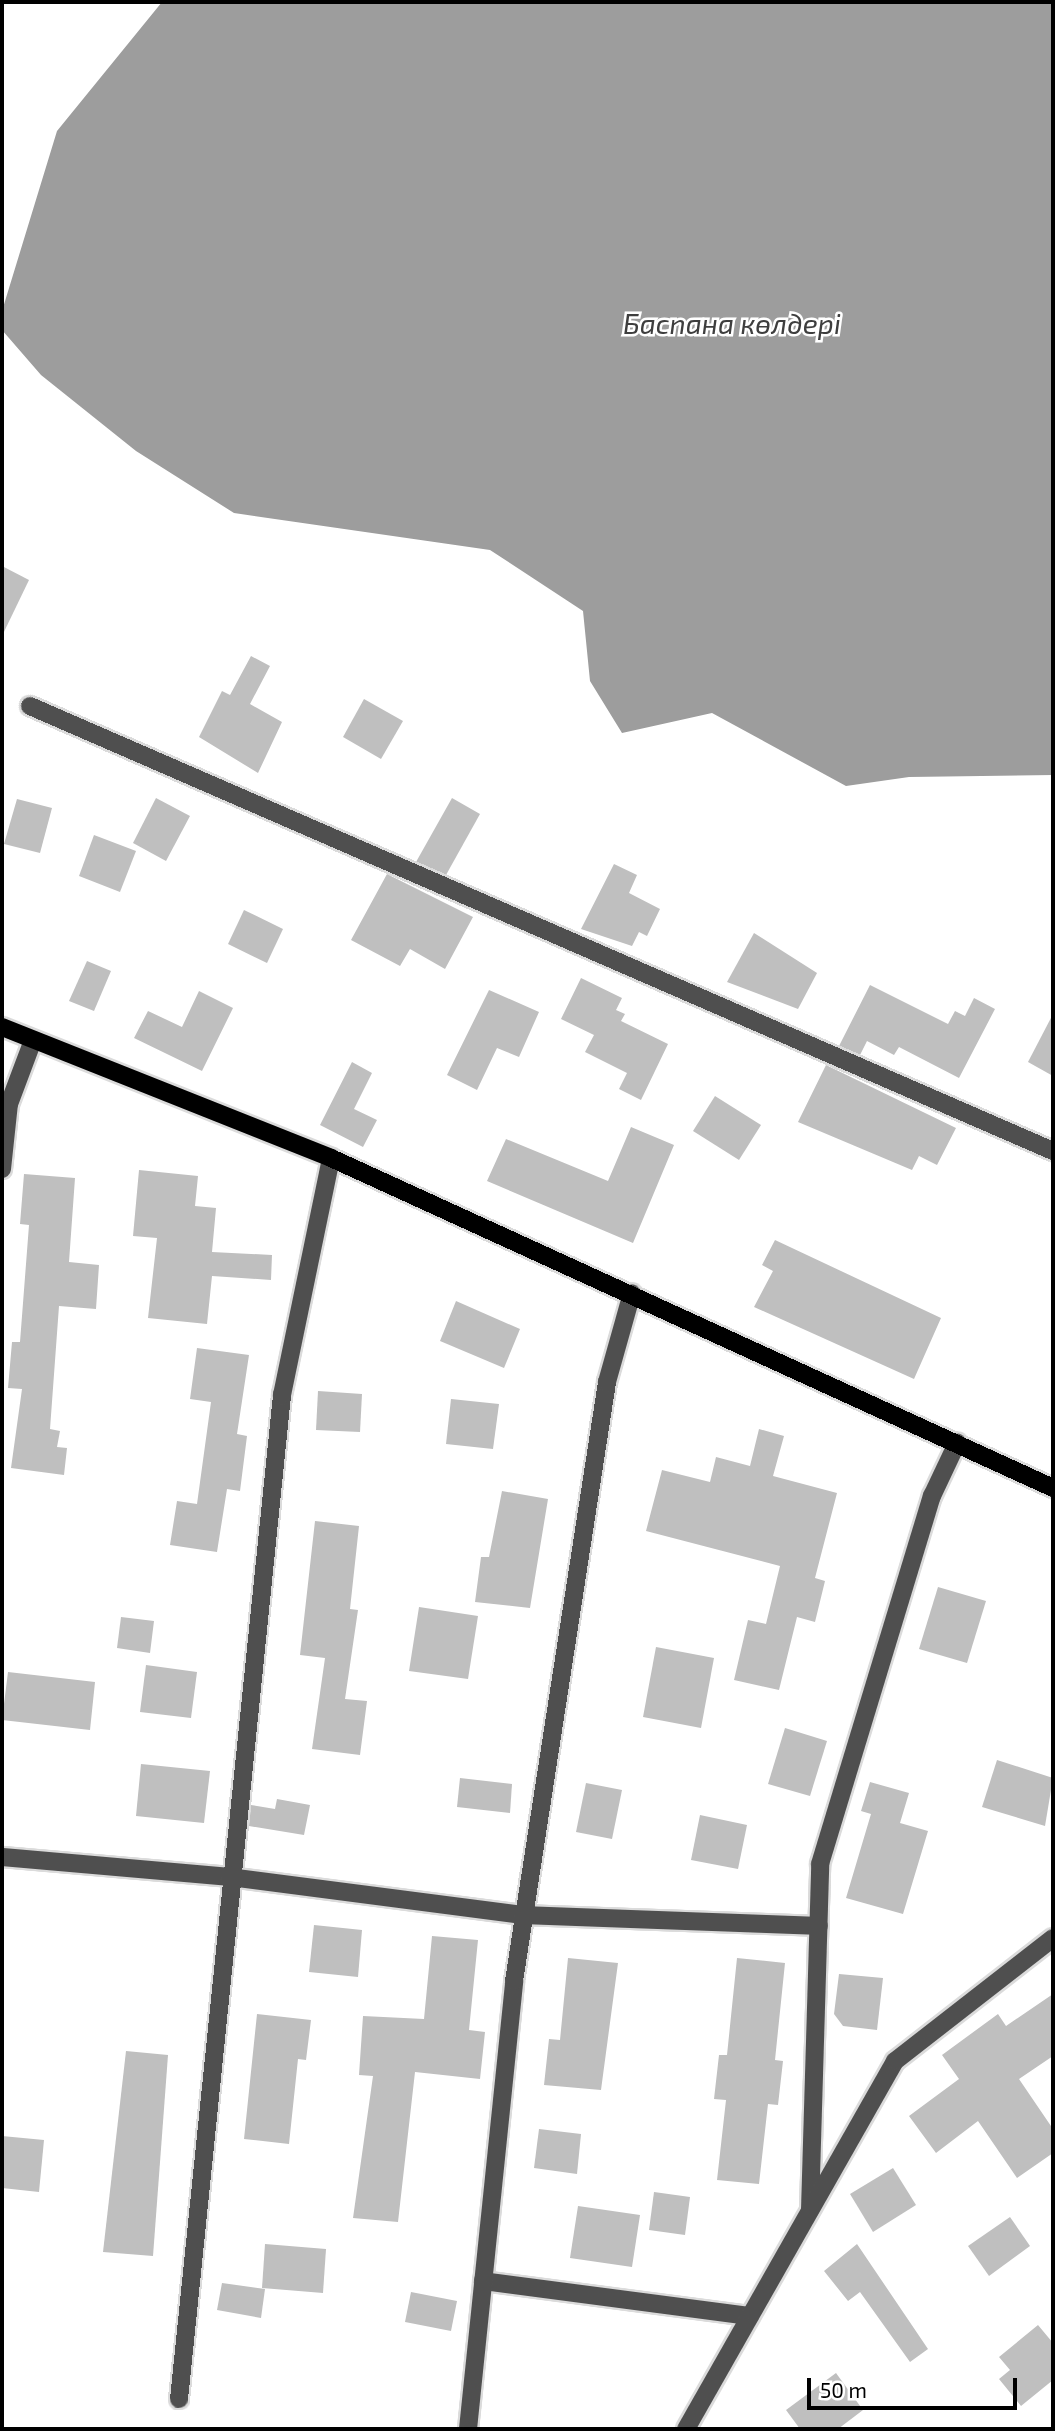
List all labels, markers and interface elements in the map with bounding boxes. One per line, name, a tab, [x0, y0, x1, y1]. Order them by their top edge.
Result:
water label: Баспана көлдері	[623, 306, 841, 340]
scale bar	[810, 2364, 1020, 2408]
text: 50 m	[820, 2377, 867, 2402]

